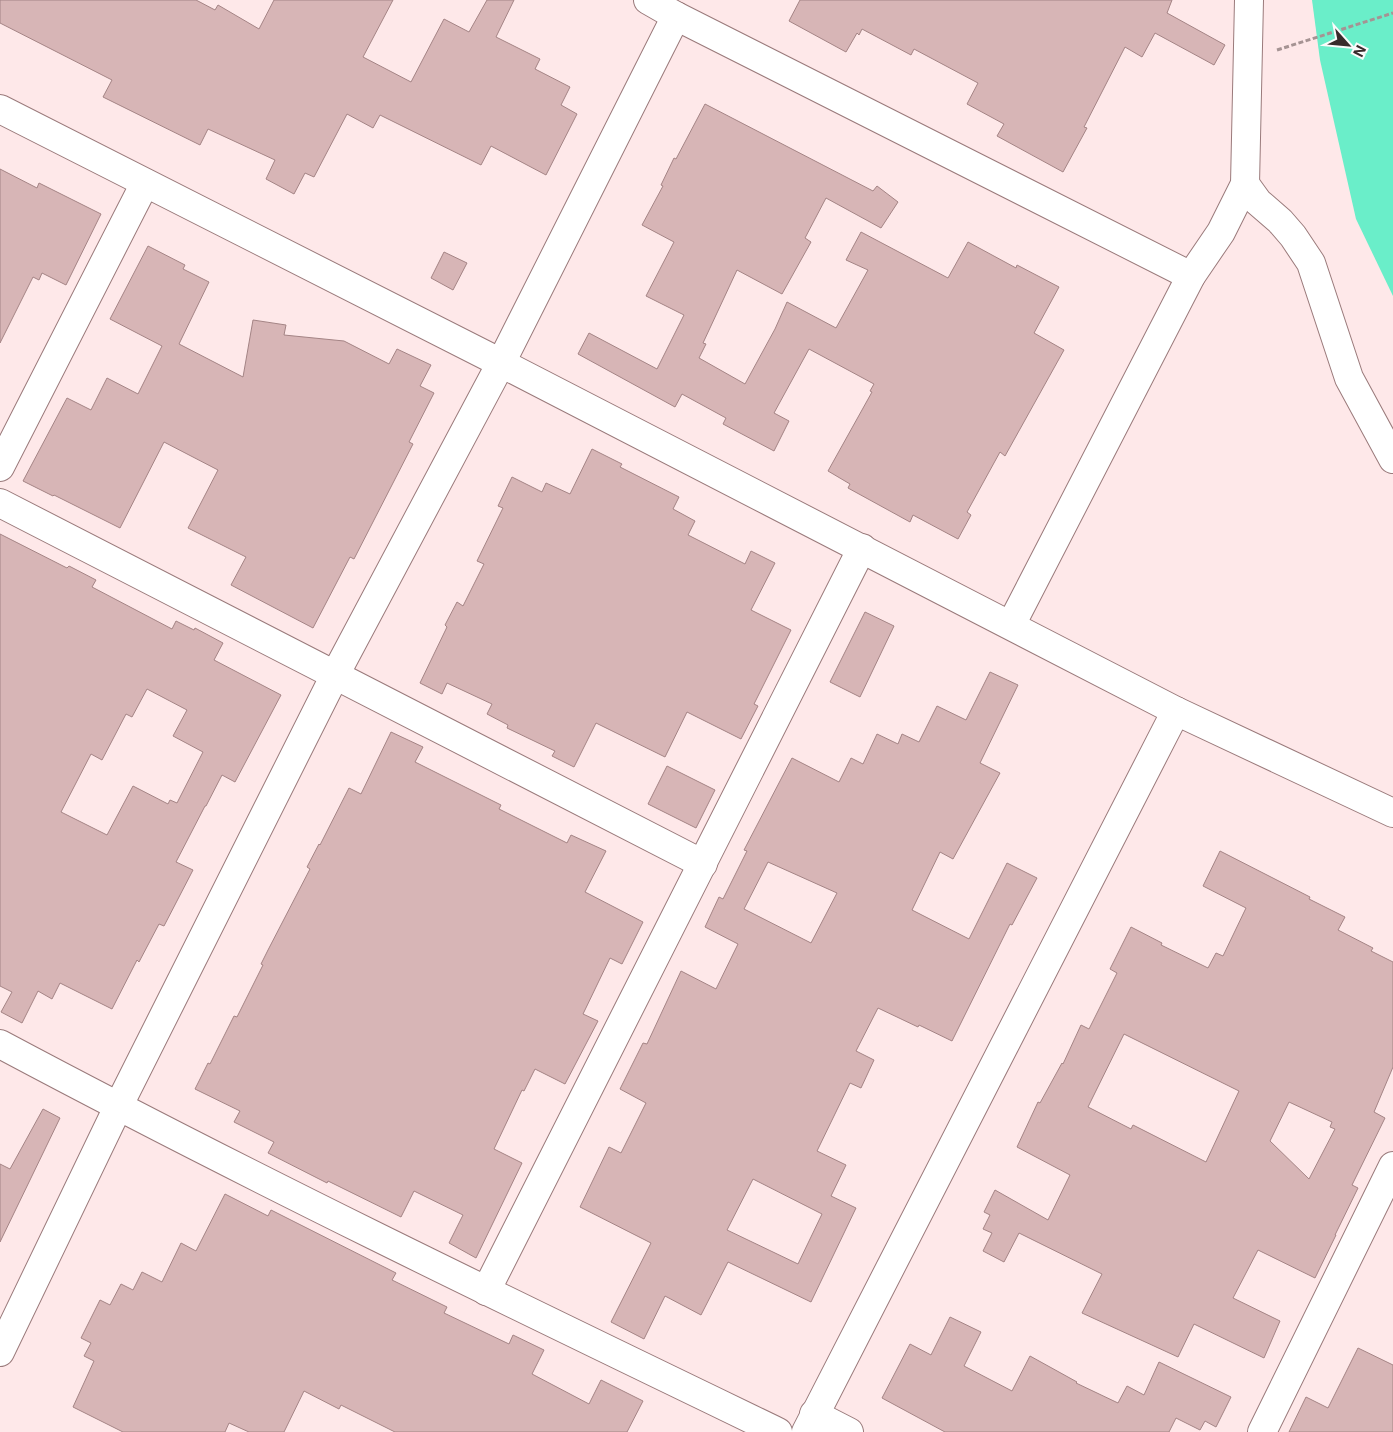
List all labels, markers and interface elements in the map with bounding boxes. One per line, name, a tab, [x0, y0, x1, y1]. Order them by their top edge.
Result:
north arrow	[1323, 20, 1373, 70]
text: N	[1350, 43, 1370, 60]

